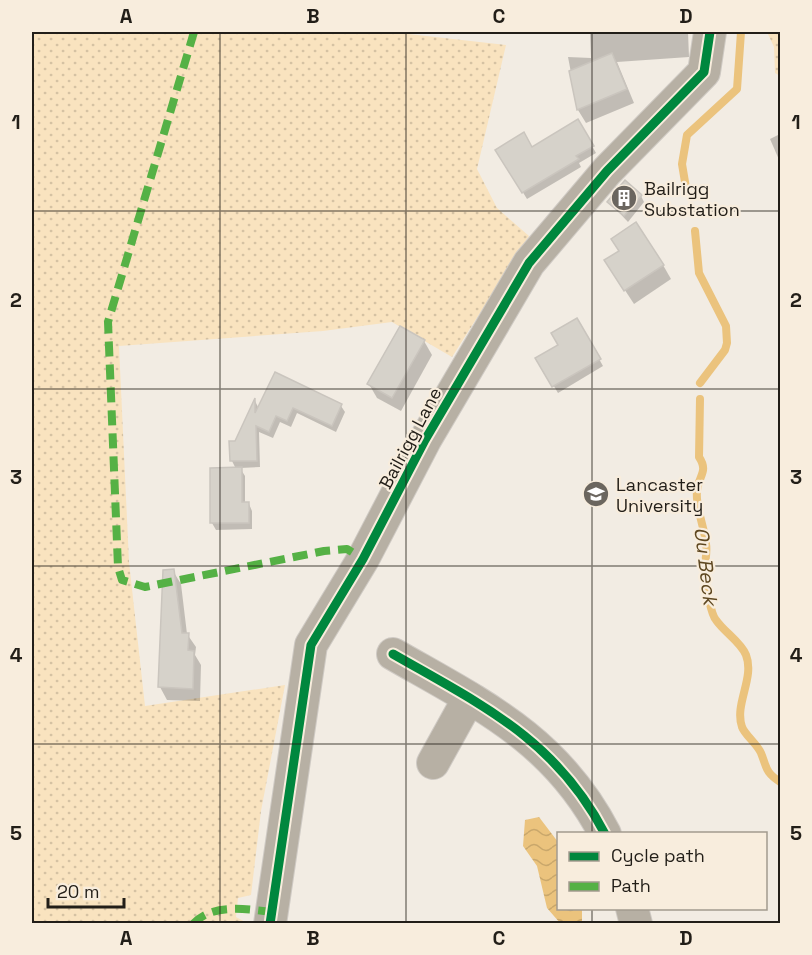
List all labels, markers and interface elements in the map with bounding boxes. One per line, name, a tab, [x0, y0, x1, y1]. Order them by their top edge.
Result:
text: A	[120, 3, 133, 29]
text: B	[306, 3, 320, 29]
text: C	[493, 3, 506, 29]
text: D	[679, 3, 693, 29]
text: 1	[11, 109, 21, 135]
text: 1	[791, 109, 801, 135]
place label: Bailrigg Substation	[644, 177, 740, 221]
building icon: Bailrigg Substation	[609, 183, 639, 213]
text: 2	[10, 287, 22, 313]
text: 2	[790, 287, 802, 313]
street label: Bailrigg Lane	[374, 383, 446, 493]
text: 3	[10, 464, 22, 490]
text: 3	[790, 464, 802, 490]
place label: Lancaster University	[616, 473, 703, 517]
school or university icon: Lancaster University	[581, 479, 611, 509]
water label: Ou Beck	[688, 525, 724, 609]
text: 4	[10, 642, 23, 668]
text: 4	[790, 642, 803, 668]
text: 5	[10, 820, 22, 846]
text: 5	[790, 820, 802, 846]
legend	[557, 832, 767, 910]
text: Cycle path	[611, 844, 705, 867]
scale bar	[48, 871, 124, 909]
text: Path	[611, 874, 651, 897]
text: 20 m	[57, 880, 100, 903]
text: A	[120, 925, 133, 951]
text: B	[306, 925, 320, 951]
text: C	[493, 925, 506, 951]
text: D	[679, 925, 693, 951]

